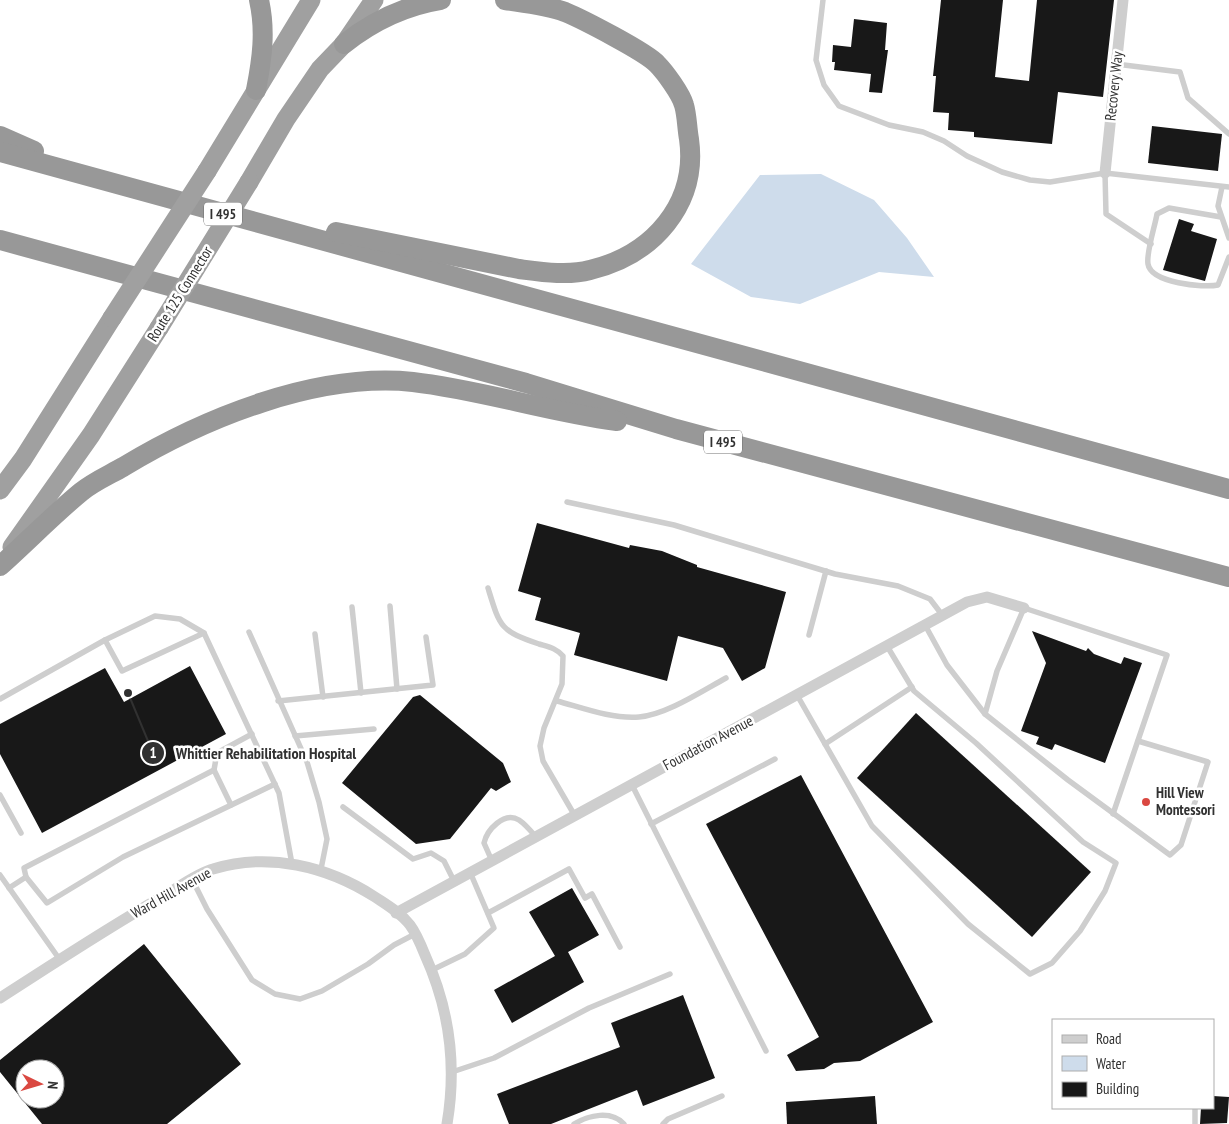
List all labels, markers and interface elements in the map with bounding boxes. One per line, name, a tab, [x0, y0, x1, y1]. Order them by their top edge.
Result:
street label: Recovery Way	[1100, 50, 1127, 122]
road number: I 495	[204, 202, 242, 225]
street label: Route 125 Connector	[143, 242, 217, 345]
road number: I 495	[704, 431, 742, 454]
street label: Foundation Avenue	[659, 711, 756, 774]
callout: Whittier Rehabilitation Hospital	[141, 738, 366, 769]
text: 1	[149, 743, 157, 762]
text: Whittier Rehabilitation Hospital	[175, 743, 356, 763]
place label: Hill View Montessori	[1156, 783, 1215, 819]
marker: Hill View Montessori	[1140, 796, 1152, 808]
street label: Ward Hill Avenue	[128, 863, 214, 922]
legend	[1052, 1019, 1214, 1109]
text: Road	[1096, 1029, 1122, 1048]
text: Water	[1096, 1054, 1127, 1073]
north arrow	[15, 1059, 65, 1109]
text: Building	[1096, 1079, 1139, 1098]
text: N	[44, 1081, 62, 1090]

